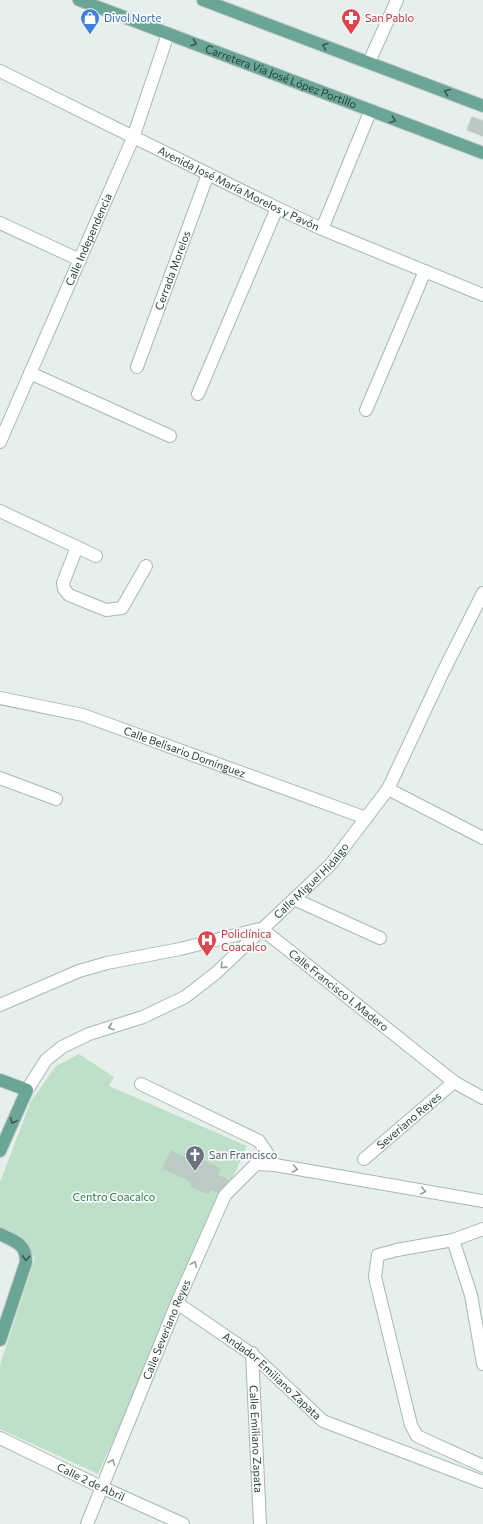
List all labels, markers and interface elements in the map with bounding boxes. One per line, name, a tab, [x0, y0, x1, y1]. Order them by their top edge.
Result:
shop icon: Divol Norte	[79, 7, 101, 35]
pharmacy icon: San Pablo	[340, 7, 362, 35]
place label: Divol Norte	[104, 11, 162, 24]
place label: San Pablo	[365, 11, 415, 24]
one-way arrow	[190, 39, 197, 47]
street label: Carretera Vía José López Portillo	[204, 41, 359, 111]
one-way arrow	[322, 43, 329, 51]
one-way arrow	[443, 89, 450, 97]
one-way arrow	[390, 116, 397, 124]
street label: Avenida José María Morelos y Pavón	[156, 143, 322, 233]
street label: Calle Independencia	[62, 191, 114, 288]
street label: Cerrada Morelos	[152, 229, 193, 312]
street label: Calle Belisario Domínguez	[122, 723, 248, 780]
street label: Calle Miguel Hidalgo	[271, 840, 351, 921]
place label: Policlínica Coacalco	[221, 927, 271, 953]
hospital icon: Policlínica Coacalco	[196, 929, 218, 957]
street label: Calle Francisco I. Madero	[287, 946, 392, 1034]
one-way arrow	[221, 961, 228, 968]
one-way arrow	[107, 1023, 114, 1031]
street label: Severiano Reyes	[374, 1089, 443, 1151]
one-way arrow	[10, 1117, 18, 1124]
church icon: San Francisco	[184, 1144, 206, 1172]
place label: San Francisco	[209, 1148, 278, 1161]
one-way arrow	[292, 1164, 298, 1172]
one-way arrow	[420, 1186, 426, 1195]
park label: Centro Coacalco	[73, 1190, 156, 1203]
one-way arrow	[21, 1255, 30, 1262]
one-way arrow	[189, 1261, 197, 1269]
street label: Calle Severiano Reyes	[139, 1277, 193, 1381]
street label: Andador Emiliano Zapata	[220, 1329, 324, 1422]
street label: Calle Emiliano Zapata	[248, 1385, 266, 1493]
one-way arrow	[107, 1458, 115, 1465]
street label: Calle 2 de Abril	[55, 1460, 127, 1503]

